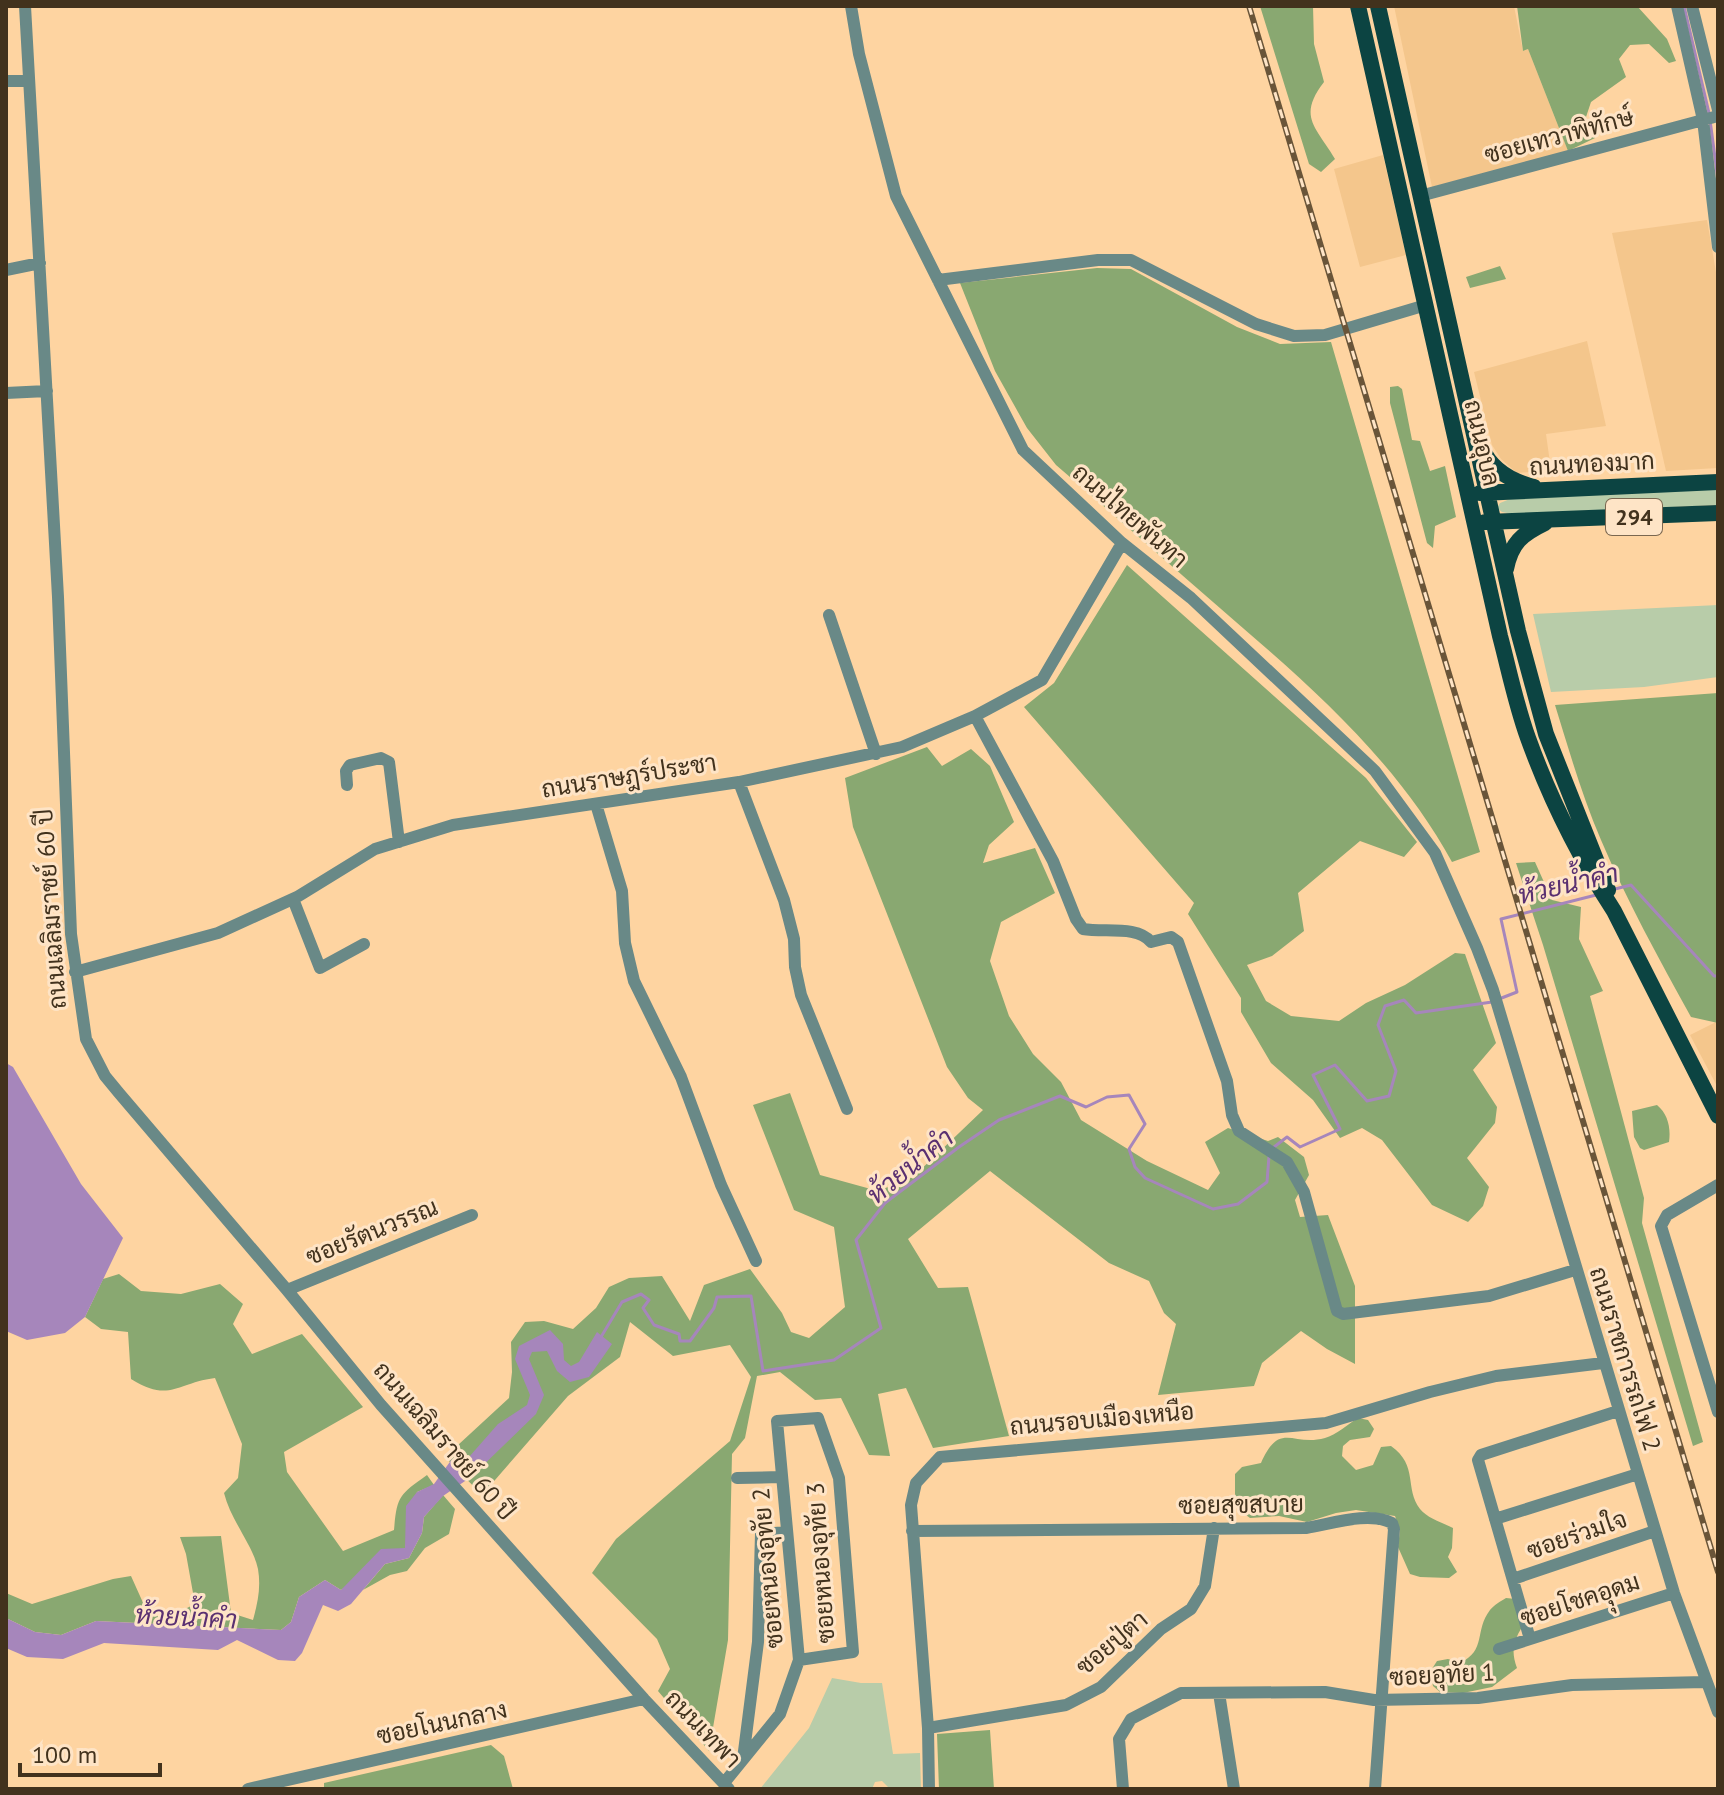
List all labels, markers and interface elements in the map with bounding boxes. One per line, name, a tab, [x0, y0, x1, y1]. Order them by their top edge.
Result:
street label: ซอยเทวาพิทักษ์	[1481, 101, 1637, 170]
street label: ถนนอุบล	[1457, 397, 1507, 489]
street label: ถนนทองมาก	[1529, 445, 1655, 482]
street label: ถนนไทยพันทา	[1066, 457, 1195, 574]
road number: 294	[1606, 499, 1662, 535]
street label: ถนนราษฎร์ประชา	[539, 746, 719, 806]
street label: ถนนเฉลิมราชย์ 60 ปี	[28, 808, 73, 1010]
water label: ห้วยน้ำคำ	[1513, 852, 1621, 911]
water label: ห้วยน้ำคำ	[857, 1118, 960, 1211]
street label: ซอยรัตนวรรณ	[301, 1191, 442, 1272]
street label: ถนนราชการรถไฟ 2	[1583, 1263, 1668, 1455]
street label: ถนนเฉลิมราชย์ 60 ปี	[367, 1355, 522, 1527]
street label: ถนนรอบเมืองเหนือ	[1008, 1395, 1195, 1442]
street label: ซอยหนองอุทัย 3	[799, 1481, 843, 1645]
street label: ซอยหนองอุทัย 2	[745, 1486, 791, 1650]
street label: ซอยสุขสบาย	[1178, 1488, 1304, 1522]
street label: ซอยร่วมใจ	[1523, 1503, 1631, 1566]
street label: ซอยโชคอุุดม	[1516, 1566, 1646, 1642]
water label: ห้วยน้ำคำ	[134, 1593, 238, 1636]
street label: ซอยปู่ตา	[1069, 1604, 1155, 1683]
street label: ซอยอุทัย 1	[1388, 1656, 1496, 1694]
street label: ถนนเทพา	[659, 1683, 748, 1774]
street label: ซอยโนนกลาง	[374, 1694, 510, 1751]
scale bar	[20, 1727, 160, 1777]
text: 100 m	[32, 1739, 97, 1770]

